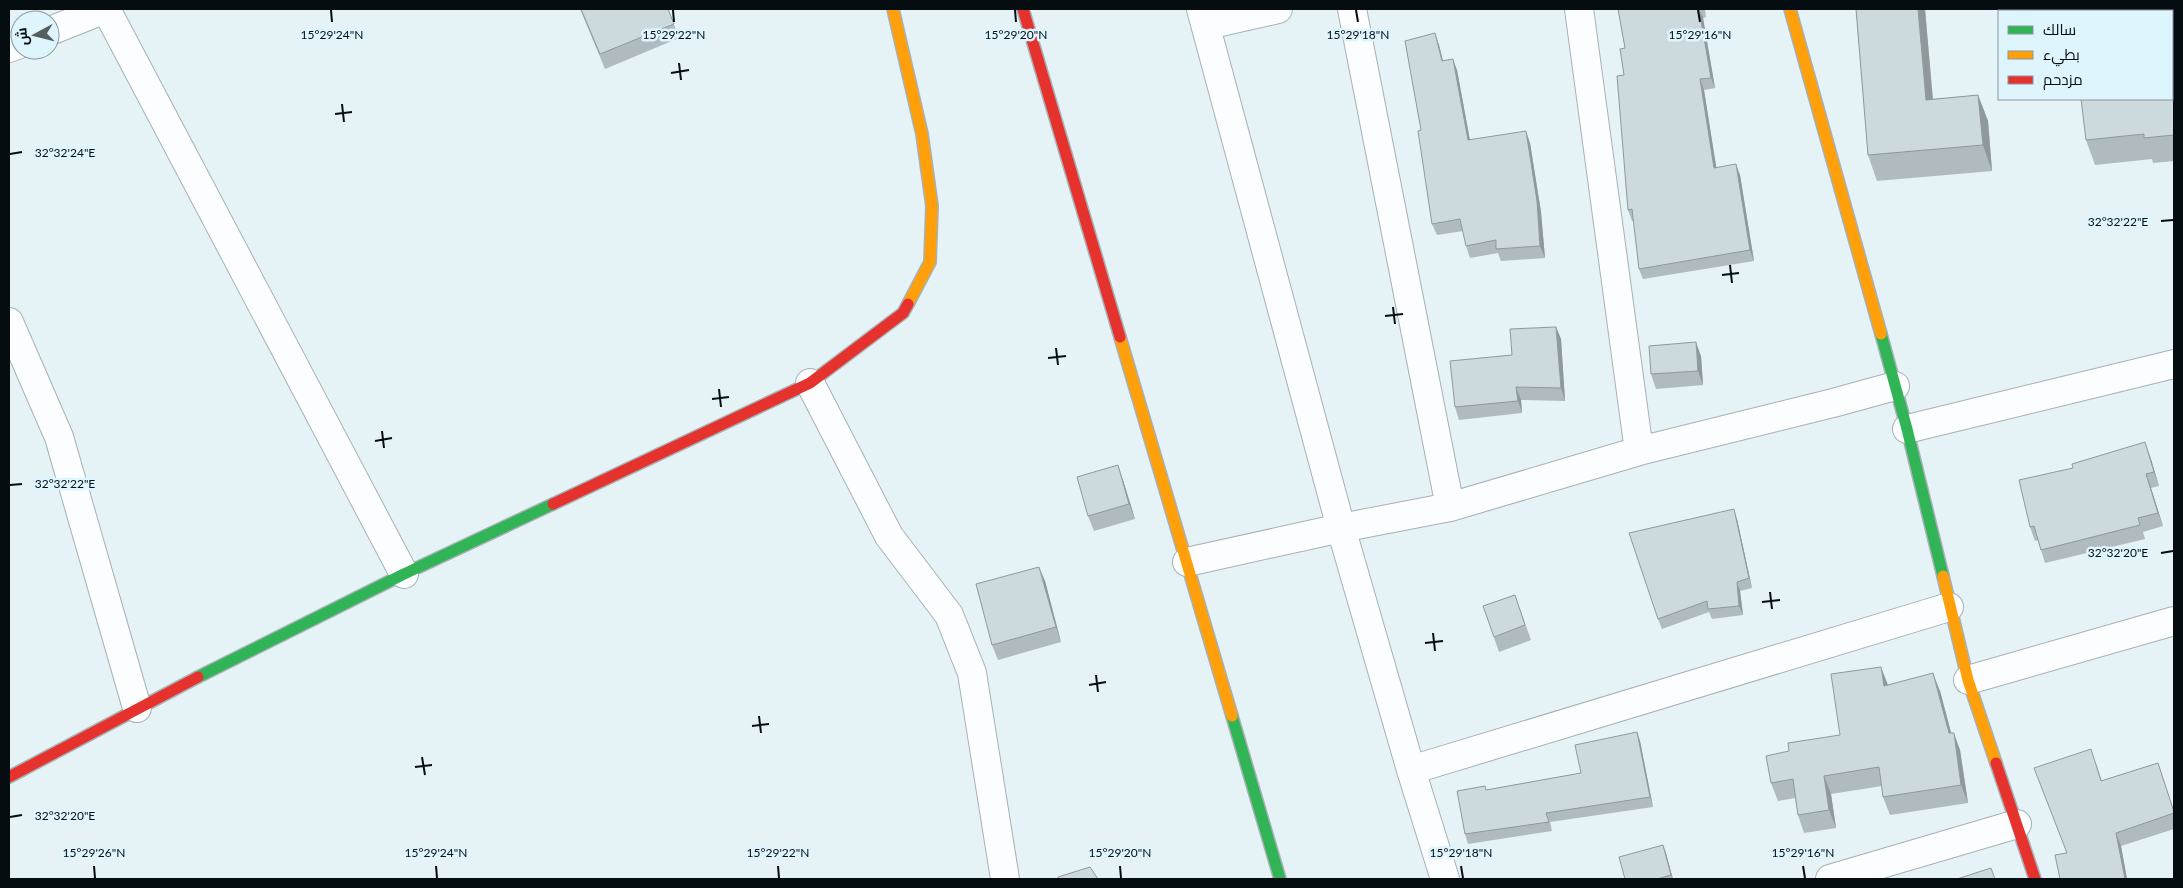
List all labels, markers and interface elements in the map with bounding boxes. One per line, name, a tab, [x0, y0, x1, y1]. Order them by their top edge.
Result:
north arrow	[10, 10, 60, 60]
legend	[1998, 10, 2173, 100]
text: سالك	[2043, 20, 2076, 38]
text: ش	[12, 27, 32, 47]
text: 15°29'24"N	[301, 27, 363, 42]
text: 15°29'22"N	[643, 27, 705, 42]
text: 15°29'20"N	[985, 27, 1047, 42]
text: 15°29'18"N	[1327, 27, 1389, 42]
text: 15°29'16"N	[1669, 27, 1731, 42]
text: بطيء	[2043, 45, 2080, 67]
text: مزدحم	[2043, 70, 2083, 90]
text: 32°32'24"E	[35, 145, 95, 160]
text: 32°32'22"E	[2088, 214, 2148, 229]
text: 32°32'22"E	[35, 476, 95, 491]
text: 32°32'20"E	[2088, 545, 2148, 560]
text: 32°32'20"E	[35, 808, 95, 823]
text: 15°29'26"N	[63, 845, 125, 860]
text: 15°29'24"N	[405, 845, 467, 860]
text: 15°29'22"N	[747, 845, 809, 860]
text: 15°29'20"N	[1089, 845, 1151, 860]
text: 15°29'18"N	[1430, 845, 1492, 860]
text: 15°29'16"N	[1772, 845, 1834, 860]

